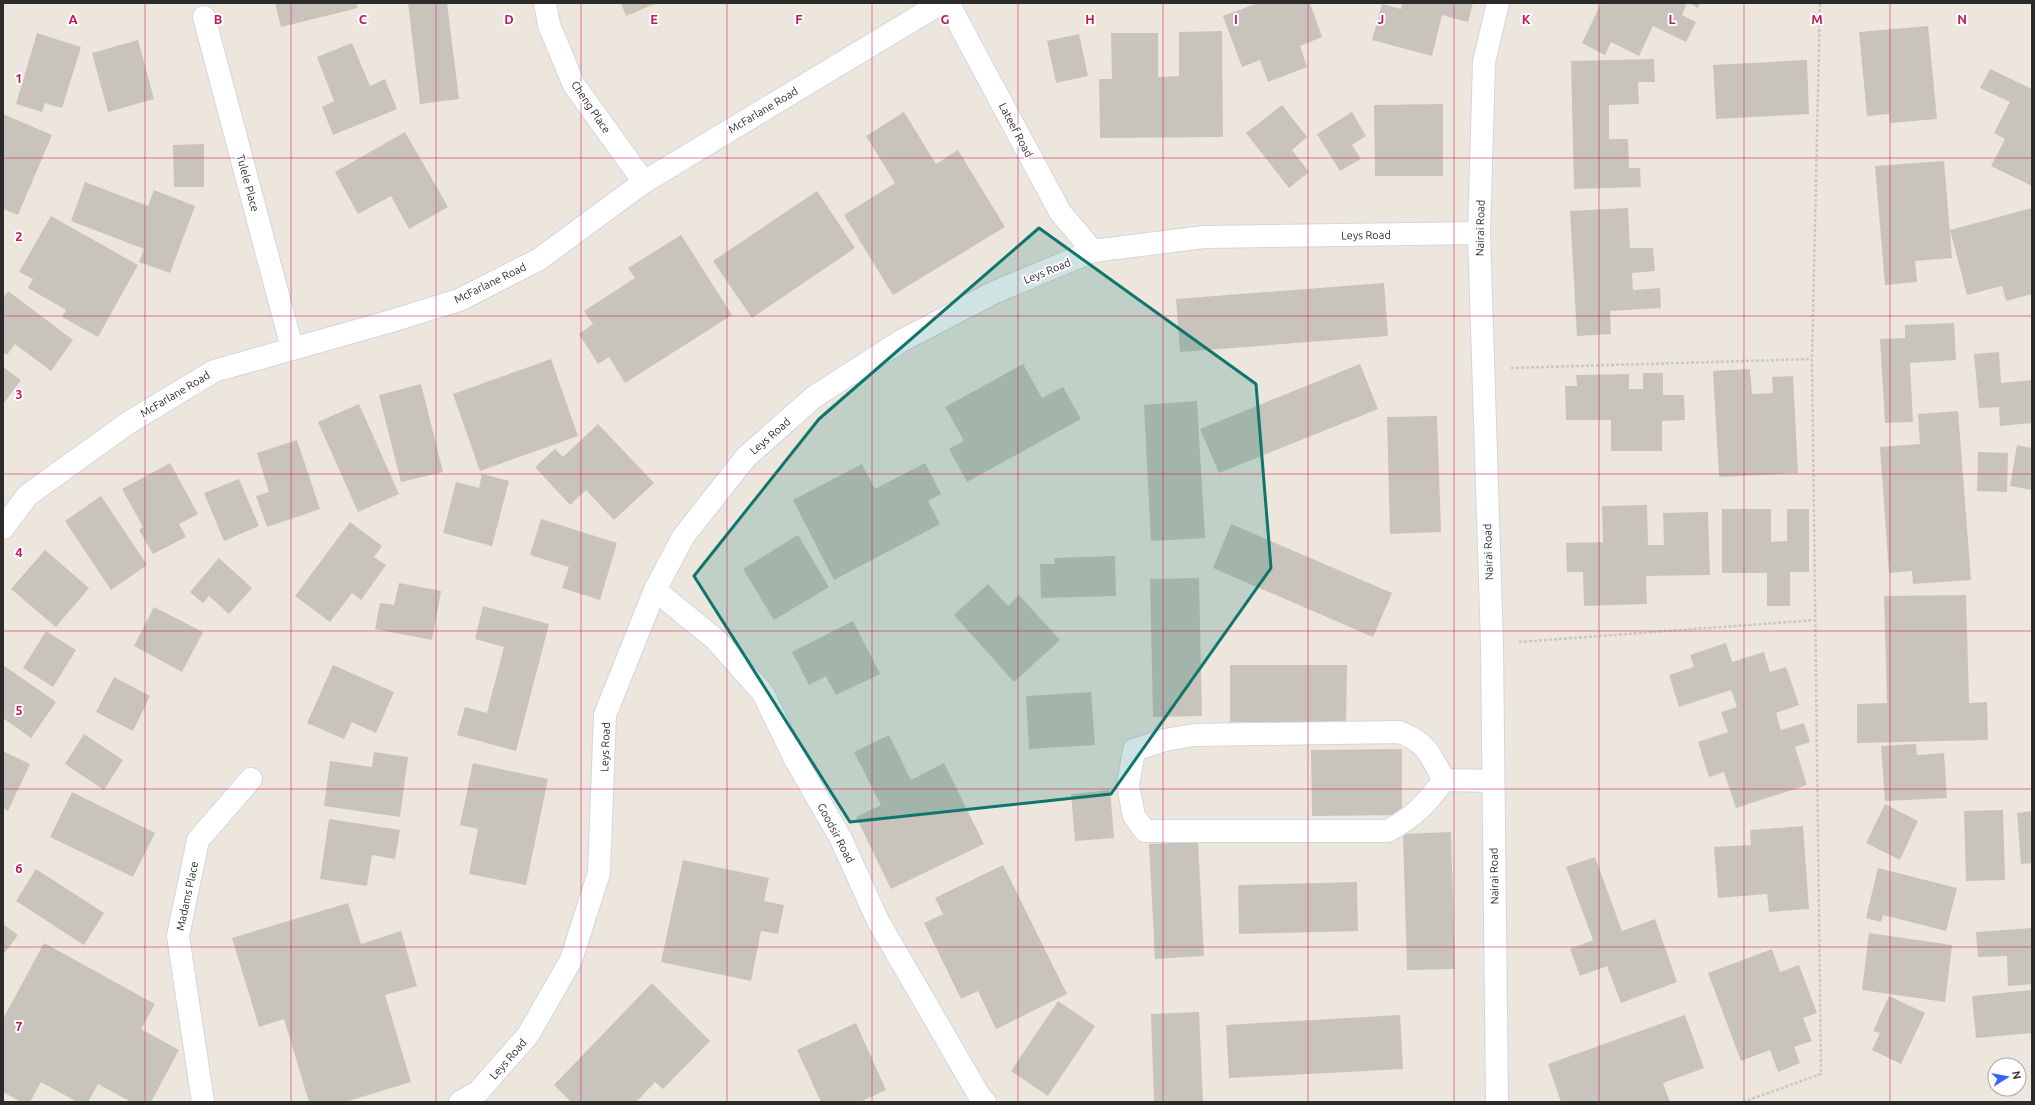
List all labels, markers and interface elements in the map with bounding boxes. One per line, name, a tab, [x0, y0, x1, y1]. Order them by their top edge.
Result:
text: A	[68, 12, 78, 26]
text: B	[214, 12, 223, 26]
text: C	[359, 12, 368, 26]
text: D	[504, 12, 514, 26]
text: E	[650, 12, 658, 26]
text: F	[795, 12, 803, 26]
text: G	[941, 12, 950, 26]
text: H	[1085, 12, 1095, 26]
text: I	[1234, 12, 1238, 26]
text: J	[1378, 12, 1384, 26]
text: K	[1522, 12, 1531, 26]
text: L	[1668, 12, 1676, 26]
text: M	[1811, 12, 1823, 26]
text: N	[1957, 12, 1967, 26]
text: 1	[15, 71, 23, 85]
street label: Cheng Place	[569, 79, 613, 135]
street label: McFarlane Road	[726, 85, 800, 135]
street label: Lateef Road	[997, 101, 1035, 159]
street label: Tulele Place	[235, 153, 261, 213]
street label: Nairai Road	[1474, 200, 1486, 256]
text: 2	[15, 229, 23, 243]
street label: Leys Road	[1341, 229, 1391, 241]
street label: Leys Road	[1022, 256, 1072, 286]
street label: McFarlane Road	[452, 260, 528, 306]
street label: McFarlane Road	[138, 369, 212, 419]
text: 3	[15, 387, 23, 401]
street label: Leys Road	[747, 415, 793, 457]
street label: Nairai Road	[1481, 524, 1495, 580]
text: 4	[15, 545, 23, 559]
text: 5	[15, 703, 23, 717]
street label: Leys Road	[598, 722, 612, 772]
street label: Goodsir Road	[815, 801, 857, 865]
street label: Nairai Road	[1488, 848, 1500, 904]
street label: Madams Place	[174, 860, 200, 932]
text: 6	[15, 861, 23, 875]
text: 7	[15, 1019, 23, 1033]
street label: Leys Road	[487, 1036, 529, 1082]
north arrow	[1987, 1057, 2027, 1097]
text: N	[2010, 1070, 2023, 1080]

